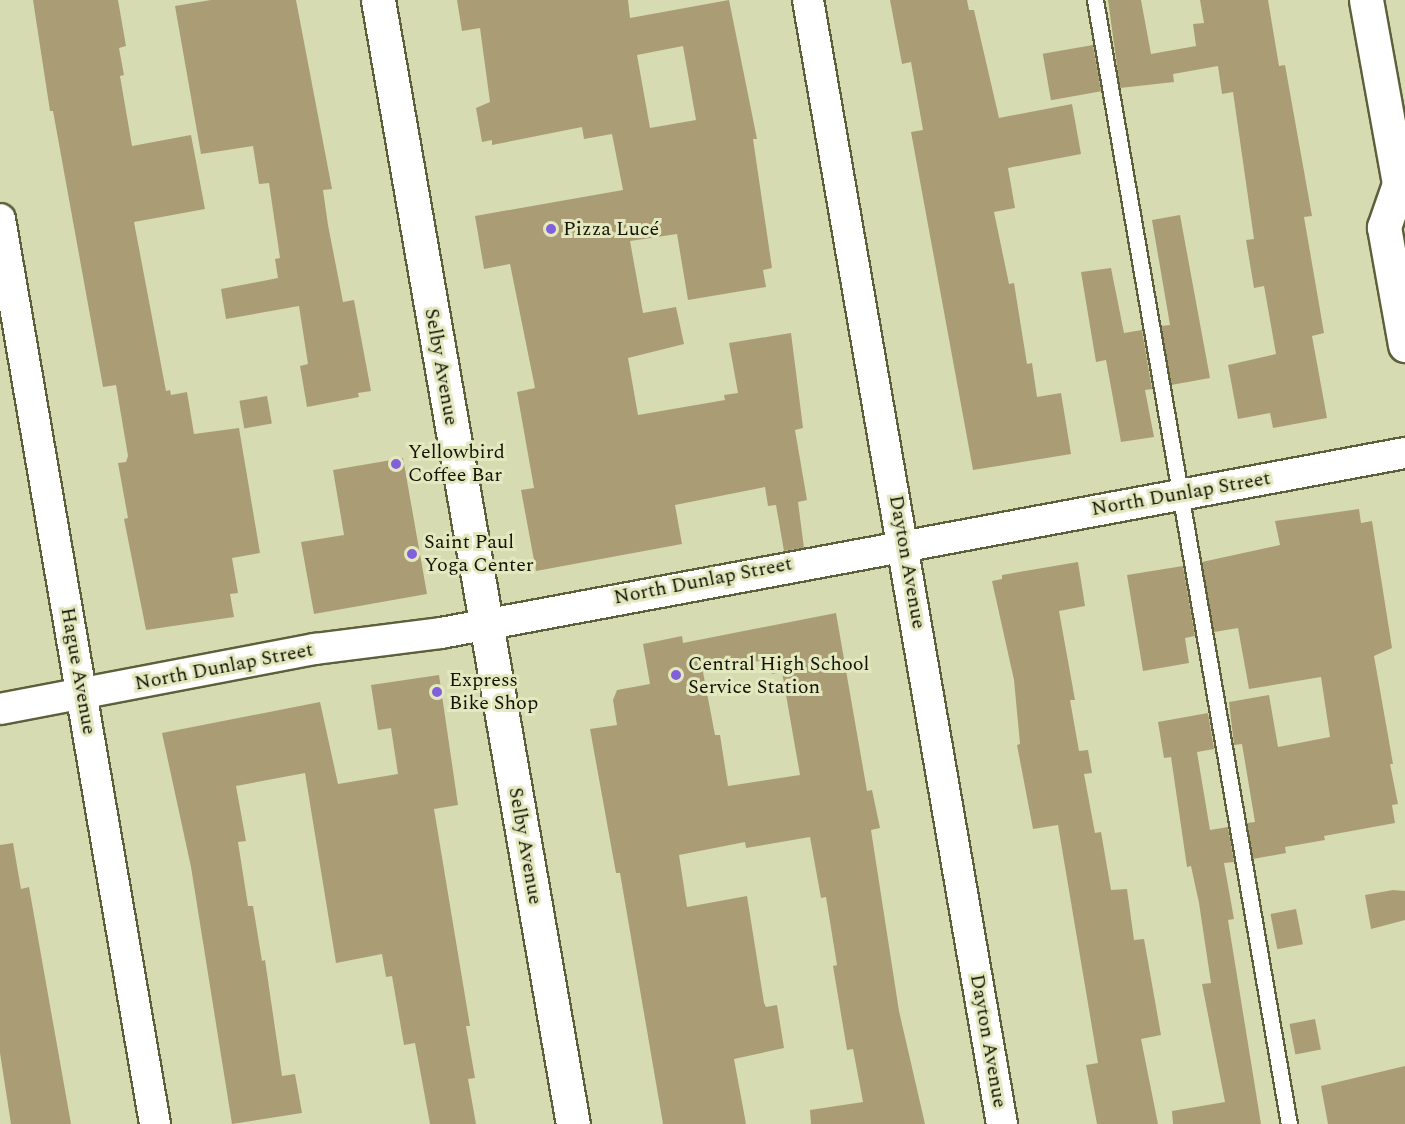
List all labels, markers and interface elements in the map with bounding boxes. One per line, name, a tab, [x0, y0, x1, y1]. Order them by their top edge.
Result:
place label: Pizza Lucé	[563, 217, 659, 241]
marker: Pizza Lucé	[544, 222, 558, 236]
street label: Selby Avenue	[419, 307, 463, 427]
place label: Yellowbird Coffee Bar	[408, 440, 505, 487]
marker: Yellowbird Coffee Bar	[389, 457, 403, 471]
street label: North Dunlap Street	[1090, 466, 1272, 522]
street label: Dayton Avenue	[883, 493, 931, 631]
place label: Saint Paul Yoga Center	[424, 530, 534, 577]
marker: Saint Paul Yoga Center	[405, 547, 419, 561]
street label: North Dunlap Street	[612, 552, 794, 610]
street label: Hague Avenue	[55, 606, 101, 736]
street label: North Dunlap Street	[133, 638, 315, 696]
place label: Central High School Service Station	[688, 652, 869, 699]
place label: Express Bike Shop	[449, 668, 538, 715]
marker: Central High School Service Station	[669, 668, 683, 682]
marker: Express Bike Shop	[430, 685, 444, 699]
street label: Selby Avenue	[503, 786, 547, 906]
street label: Dayton Avenue	[964, 972, 1012, 1110]

